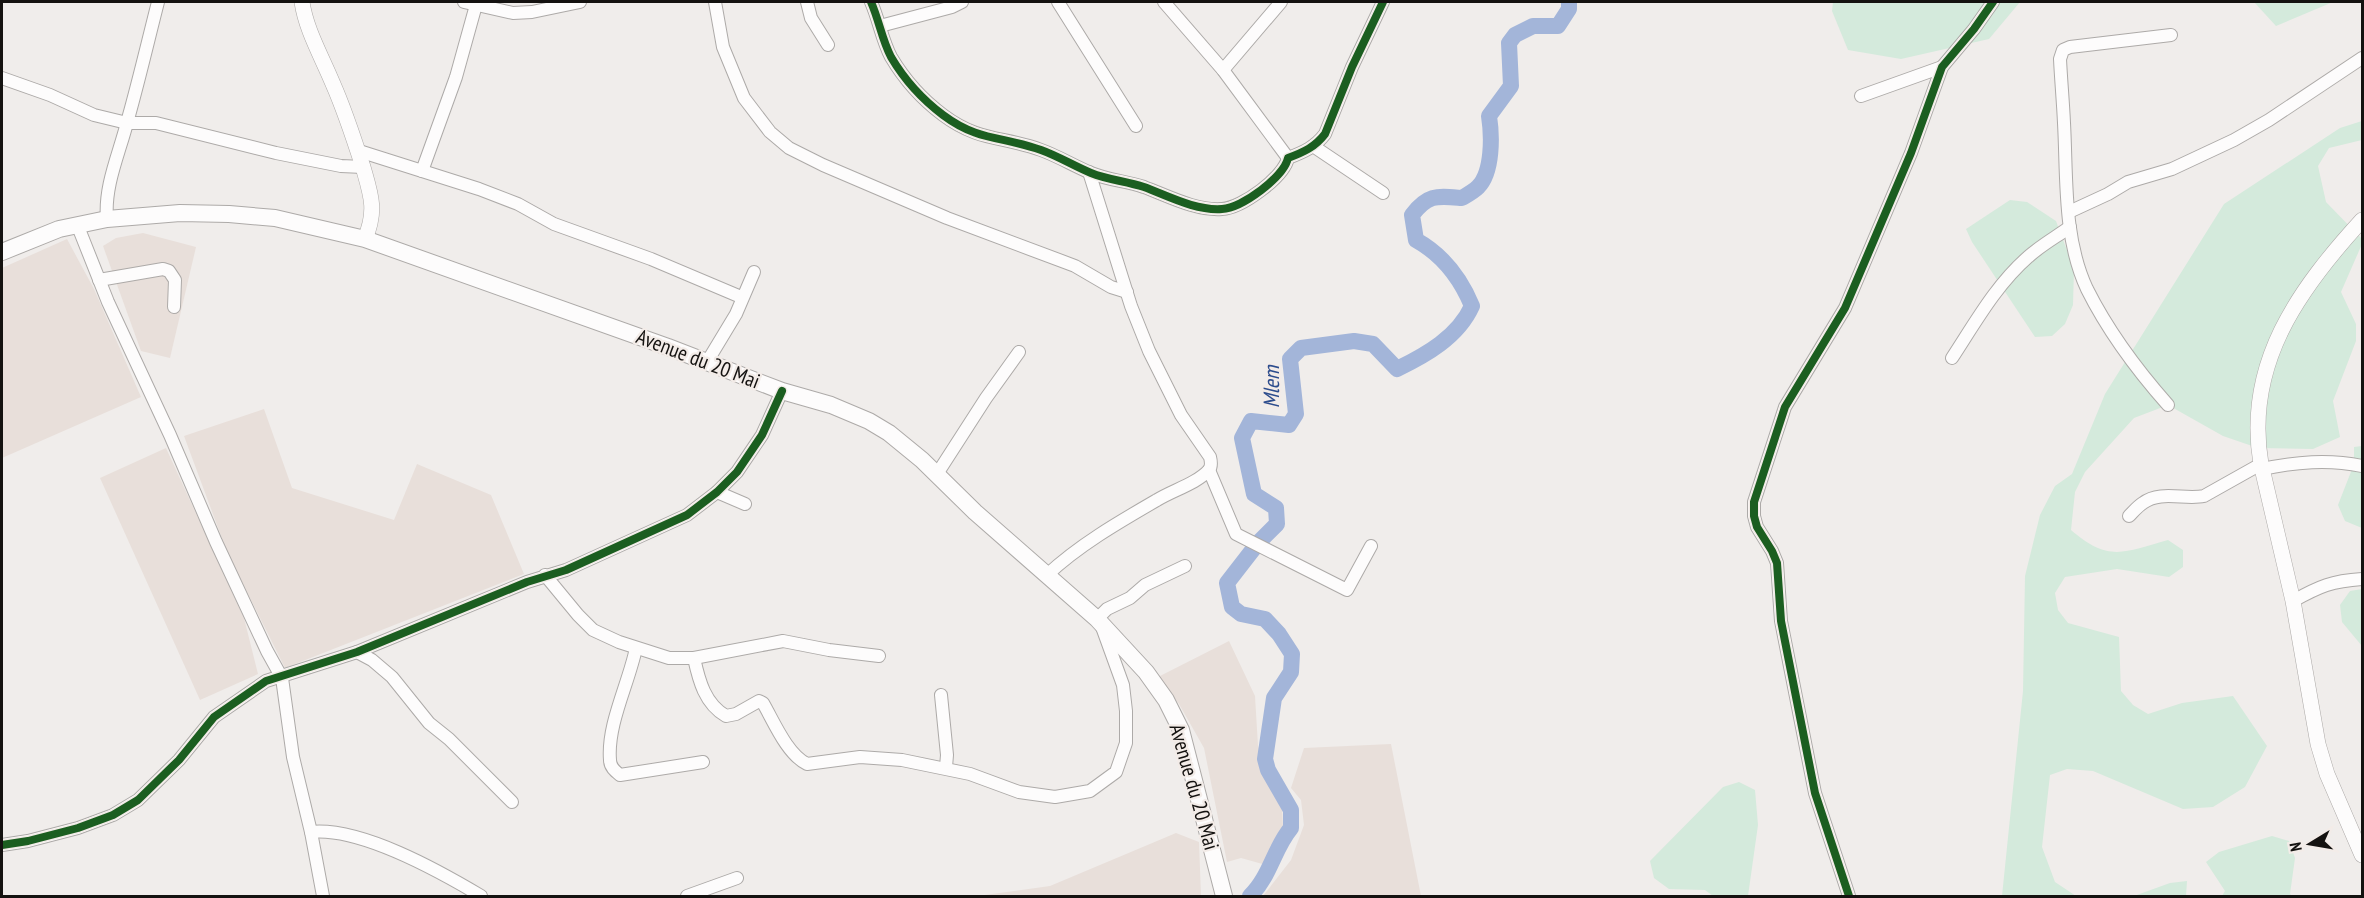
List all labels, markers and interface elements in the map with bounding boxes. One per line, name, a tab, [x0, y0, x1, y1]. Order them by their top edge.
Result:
street label: Avenue du 20 Mai	[633, 323, 764, 394]
water label: Mlem	[1257, 364, 1285, 408]
street label: Avenue du 20 Mai	[1164, 721, 1225, 853]
north arrow	[2280, 814, 2340, 874]
text: N	[2285, 841, 2306, 853]

